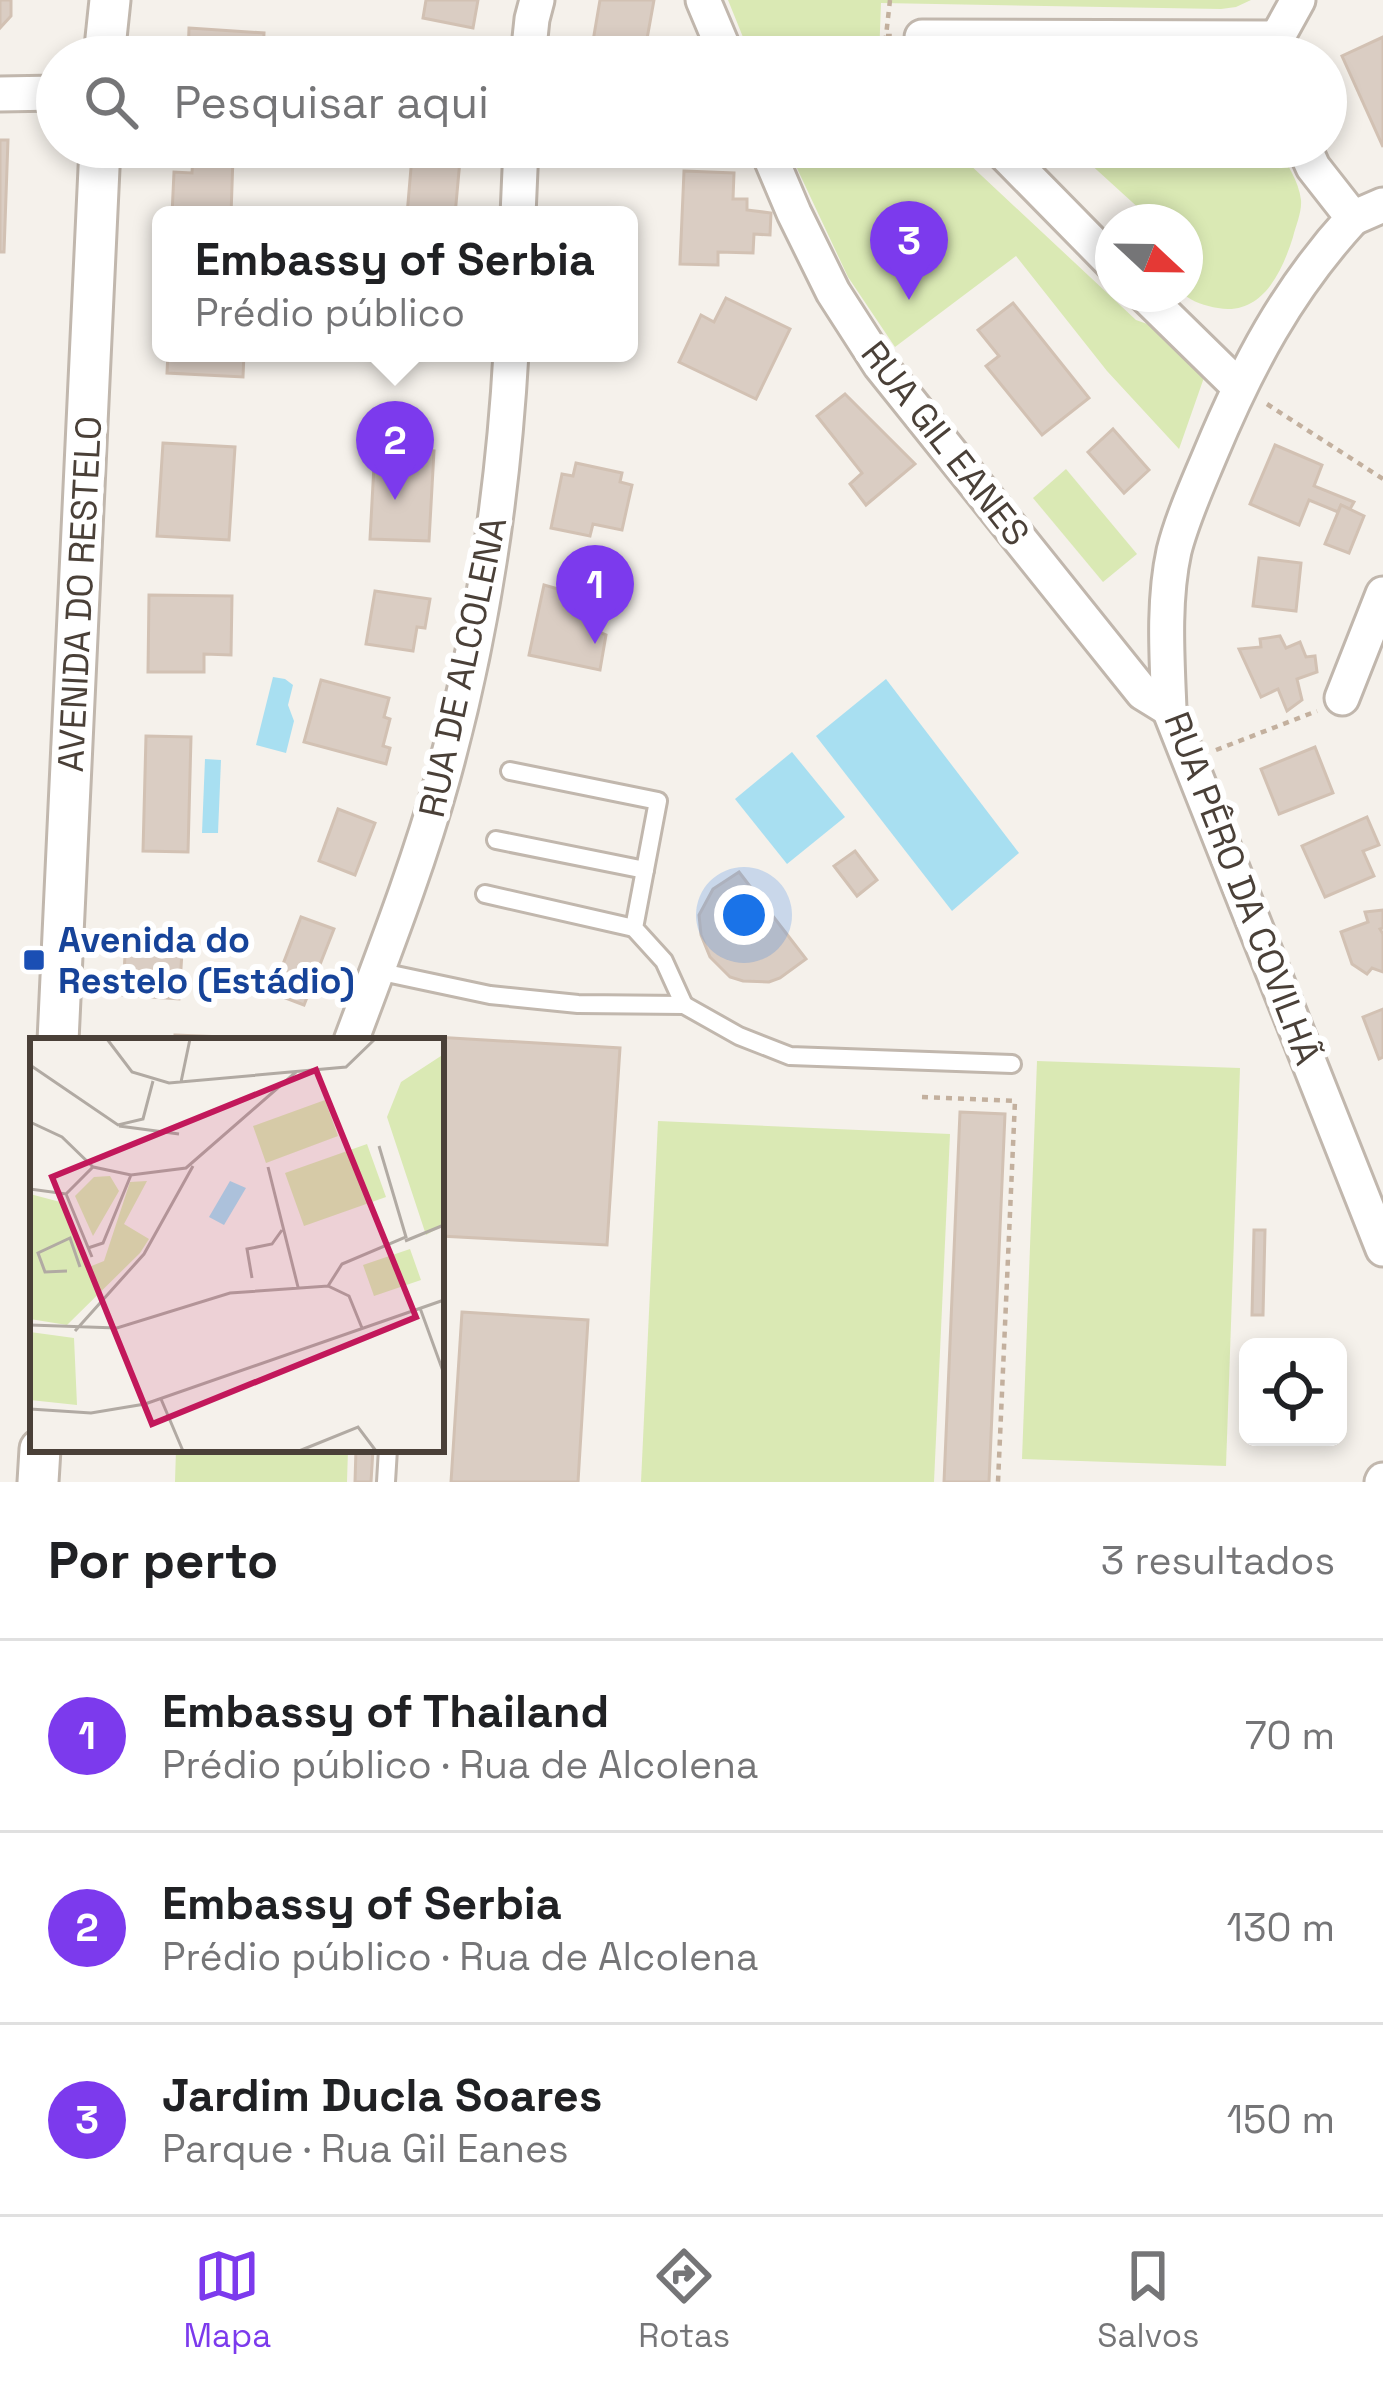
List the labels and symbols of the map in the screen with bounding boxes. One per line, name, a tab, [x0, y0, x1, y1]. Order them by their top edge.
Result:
pin: 3	[870, 201, 948, 300]
north arrow	[1095, 204, 1203, 312]
street label: RUA GIL EANES	[851, 332, 1039, 555]
pin: 2	[356, 401, 434, 500]
street label: AVENIDA DO RESTELO	[48, 415, 112, 773]
street label: RUA DE ALCOLENA	[409, 513, 517, 822]
pin: 1	[556, 545, 634, 644]
street label: RUA PÊRO DA COVILHÃ	[1154, 705, 1331, 1071]
your location	[714, 885, 774, 945]
place label: Avenida do Restelo (Estádio)	[58, 917, 355, 1004]
marker: Avenida do Restelo (Estádio)	[21, 947, 47, 973]
inset map	[30, 1038, 444, 1452]

